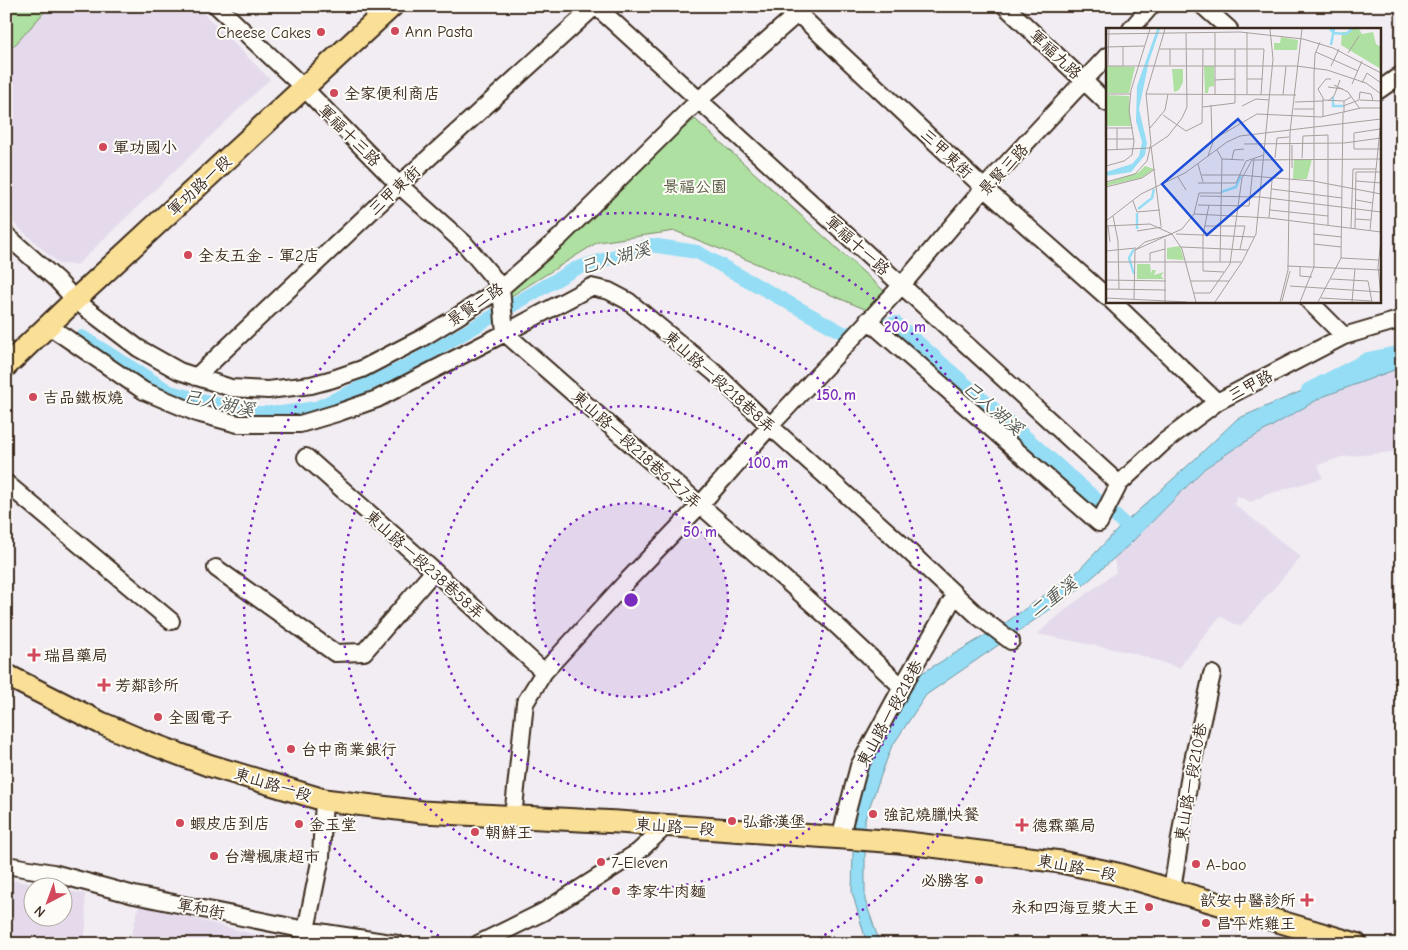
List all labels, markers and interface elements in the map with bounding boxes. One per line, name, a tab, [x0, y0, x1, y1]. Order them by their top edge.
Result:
place label: Ann Pasta	[405, 23, 473, 41]
place label: Cheese Cakes	[216, 24, 311, 42]
marker: Ann Pasta	[389, 25, 401, 37]
marker: Cheese Cakes	[315, 26, 327, 38]
street label: 軍福九路	[1026, 26, 1085, 83]
inset map	[1106, 28, 1380, 302]
place label: 全家便利商店	[344, 85, 440, 103]
marker: 全家便利商店	[328, 87, 340, 99]
street label: 軍福十三路	[315, 101, 384, 170]
street label: 三甲東街	[917, 125, 976, 182]
place label: 軍功國小	[113, 139, 177, 157]
street label: 景賢三路	[975, 140, 1032, 199]
marker: 軍功國小	[97, 141, 109, 153]
street label: 軍功路一段	[164, 152, 235, 220]
street label: 三甲東街	[365, 162, 424, 219]
park label: 景福公園	[663, 178, 727, 196]
street label: 軍福十一路	[822, 212, 893, 279]
water label: 己人湖溪	[578, 238, 654, 278]
place label: 全友五金 - 軍2店	[198, 247, 320, 265]
marker: 全友五金 - 軍2店	[182, 249, 194, 261]
street label: 景賢二路	[444, 279, 507, 330]
text: 200 m	[884, 318, 926, 336]
street label: 東山路一段218巷8弄	[660, 327, 779, 436]
street label: 三甲路	[1225, 367, 1276, 405]
water label: 己人湖溪	[959, 377, 1027, 441]
water label: 己人湖溪	[181, 386, 257, 421]
text: 150 m	[816, 386, 856, 404]
street label: 東山路一段218巷6之7弄	[568, 387, 704, 512]
place label: 吉品鐵板燒	[43, 389, 123, 407]
marker: 吉品鐵板燒	[27, 391, 39, 403]
text: 100 m	[748, 454, 788, 472]
street label: 東山路一段238巷58弄	[361, 507, 487, 623]
text: 50 m	[683, 523, 717, 541]
water label: 二重溪	[1025, 572, 1082, 622]
centre of rings	[622, 591, 640, 609]
place label: 瑞昌藥局	[44, 647, 108, 665]
marker: 瑞昌藥局	[28, 649, 40, 661]
street label: 東山路一段218巷	[853, 657, 927, 770]
place label: 芳鄰診所	[115, 677, 179, 695]
marker: 芳鄰診所	[97, 678, 111, 692]
place label: 全國電子	[168, 709, 232, 727]
marker: 全國電子	[152, 711, 164, 723]
street label: 東山路一段210巷	[1172, 721, 1210, 843]
place label: 台中商業銀行	[301, 741, 397, 759]
marker: 台中商業銀行	[285, 743, 297, 755]
street label: 東山路一段	[232, 765, 314, 805]
place label: 強記燒臘快餐	[883, 806, 979, 824]
marker: 強記燒臘快餐	[867, 808, 879, 820]
place label: 弘爺漢堡	[742, 813, 806, 831]
place label: 蝦皮店到店	[190, 815, 270, 833]
street label: 東山路一段	[634, 815, 715, 839]
marker: 弘爺漢堡	[726, 815, 738, 827]
place label: 金玉堂	[309, 816, 357, 834]
marker: 蝦皮店到店	[174, 817, 186, 829]
place label: 德霖藥局	[1032, 817, 1096, 835]
marker: 金玉堂	[293, 818, 305, 830]
marker: 德霖藥局	[1016, 819, 1028, 831]
place label: 朝鮮王	[485, 824, 533, 842]
marker: 朝鮮王	[469, 826, 481, 838]
place label: 台灣楓康超市	[224, 848, 320, 866]
marker: 台灣楓康超市	[208, 850, 220, 862]
street label: 東山路一段	[1036, 852, 1118, 884]
place label: 7-Eleven	[611, 854, 668, 872]
marker: 7-Eleven	[595, 856, 607, 868]
place label: A-bao	[1206, 856, 1246, 874]
marker: A-bao	[1190, 858, 1202, 870]
place label: 必勝客	[921, 872, 969, 890]
marker: 必勝客	[973, 874, 985, 886]
north arrow	[22, 878, 72, 928]
place label: 李家牛肉麵	[626, 883, 706, 901]
marker: 李家牛肉麵	[610, 885, 622, 897]
place label: 歆安中醫診所	[1200, 892, 1296, 910]
marker: 歆安中醫診所	[1300, 893, 1314, 907]
street label: 軍和街	[176, 896, 226, 922]
place label: 永和四海豆漿大王	[1011, 899, 1139, 917]
marker: 永和四海豆漿大王	[1143, 901, 1155, 913]
text: N	[31, 902, 49, 921]
place label: 昌平炸雞王	[1216, 915, 1296, 933]
marker: 昌平炸雞王	[1200, 917, 1212, 929]

